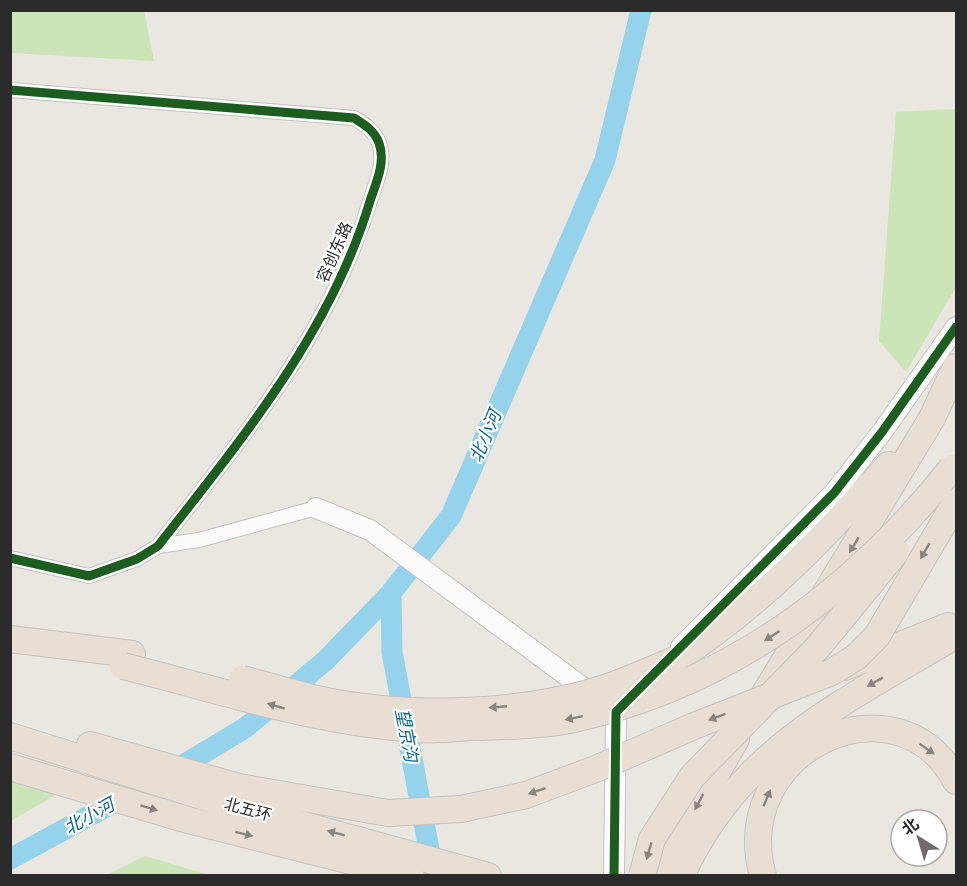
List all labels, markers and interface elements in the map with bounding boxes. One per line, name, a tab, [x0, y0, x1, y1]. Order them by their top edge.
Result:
street label: 容创东路	[313, 219, 355, 285]
water label: 北小河	[465, 404, 506, 465]
one-way arrow	[849, 537, 860, 553]
one-way arrow	[920, 543, 930, 560]
one-way arrow	[764, 630, 780, 641]
one-way arrow	[866, 677, 883, 687]
one-way arrow	[267, 701, 285, 711]
one-way arrow	[489, 702, 508, 712]
water label: 望京沟	[392, 706, 423, 765]
one-way arrow	[708, 713, 726, 722]
one-way arrow	[564, 714, 583, 723]
one-way arrow	[919, 743, 935, 755]
one-way arrow	[528, 787, 546, 796]
one-way arrow	[762, 789, 772, 807]
water label: 北小河	[60, 792, 120, 838]
street label: 北五环	[222, 794, 274, 824]
one-way arrow	[694, 794, 704, 811]
one-way arrow	[140, 804, 158, 813]
north arrow	[889, 808, 949, 868]
text: 北	[898, 814, 922, 838]
one-way arrow	[327, 828, 345, 838]
one-way arrow	[235, 830, 253, 840]
one-way arrow	[644, 843, 653, 861]

